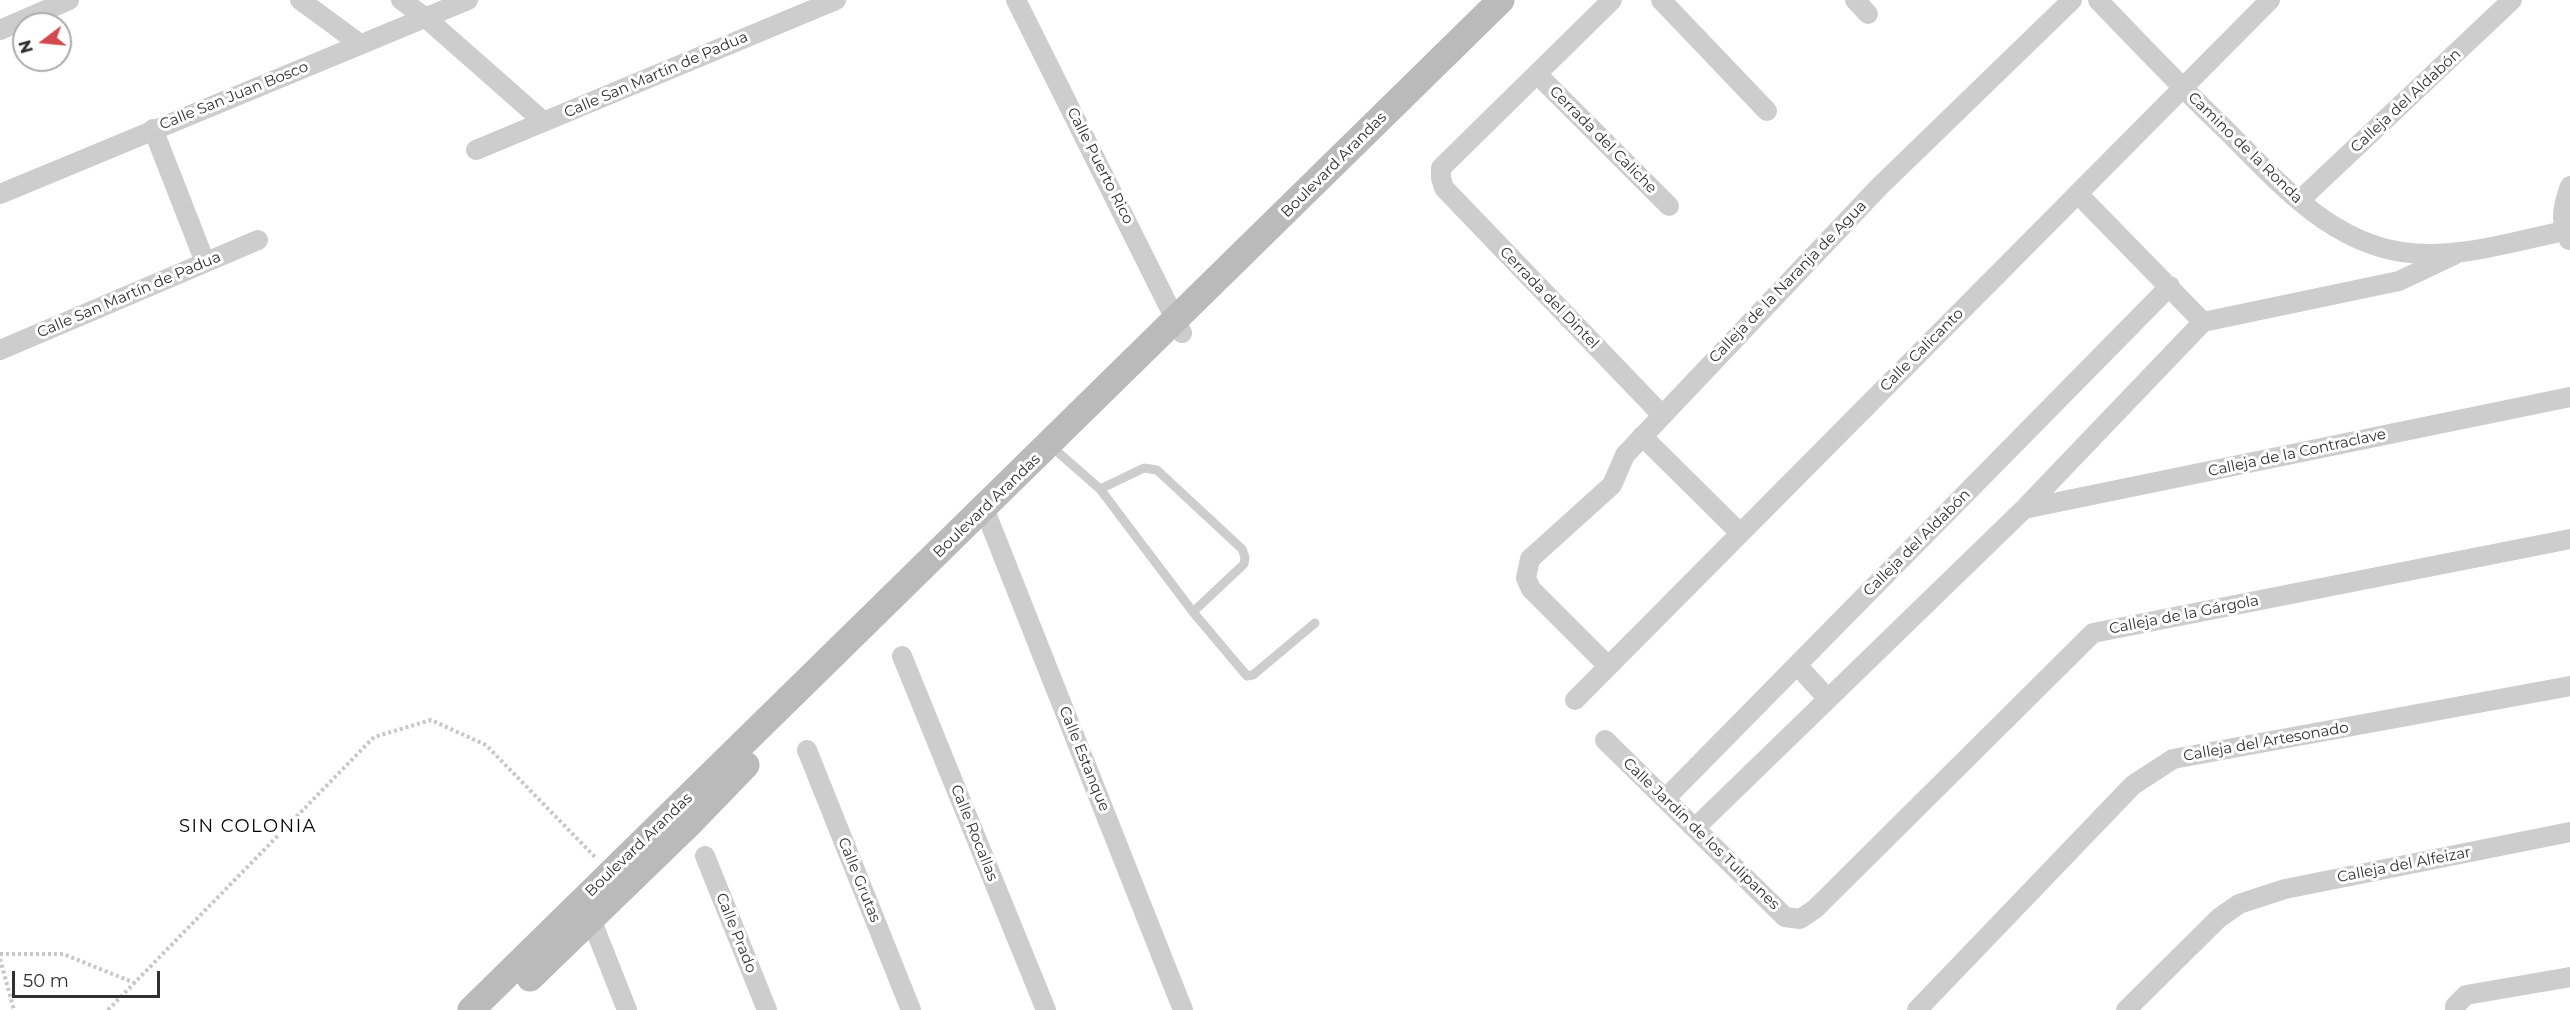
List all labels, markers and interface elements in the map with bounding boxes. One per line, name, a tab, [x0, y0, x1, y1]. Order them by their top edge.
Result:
north arrow	[12, 12, 72, 72]
street label: Calle San Martín de Padua	[561, 28, 751, 122]
text: N	[15, 38, 37, 55]
street label: Calleja del Aldabón	[2347, 45, 2465, 157]
street label: Calle San Juan Bosco	[157, 58, 311, 134]
street label: Cerrada del Caliche	[1546, 83, 1660, 197]
street label: Camino de la Ronda	[2184, 89, 2306, 207]
street label: Calle Puerto Rico	[1063, 105, 1137, 227]
street label: Boulevard Arandas	[1277, 108, 1391, 222]
street label: Calleja de la Naranja de Agua	[1706, 197, 1870, 367]
street label: Cerrada del Dintel	[1496, 243, 1602, 353]
street label: Calle San Martín de Padua	[34, 248, 224, 342]
street label: Calle Calicanto	[1877, 305, 1967, 395]
street label: Calleja de la Contraclave	[2206, 425, 2388, 481]
street label: Boulevard Arandas	[930, 450, 1044, 562]
street label: Calleja del Aldabón	[1860, 486, 1974, 600]
street label: Calleja de la Gárgola	[2108, 592, 2260, 638]
street label: Calle Estanque	[1055, 704, 1113, 814]
street label: Calleja del Artesonado	[2182, 719, 2350, 765]
street label: Calle Jardín de los Tulipanes	[1619, 754, 1783, 914]
street label: Calle Rocallas	[947, 782, 1001, 884]
street label: Boulevard Arandas	[582, 789, 696, 901]
district label: SIN COLONIA	[179, 816, 317, 838]
street label: Calle Grutas	[834, 835, 884, 925]
street label: Calleja del Alfeizar	[2336, 843, 2472, 887]
street label: Calle Prado	[712, 890, 760, 976]
scale bar	[15, 959, 164, 997]
text: 50 m	[23, 970, 69, 992]

